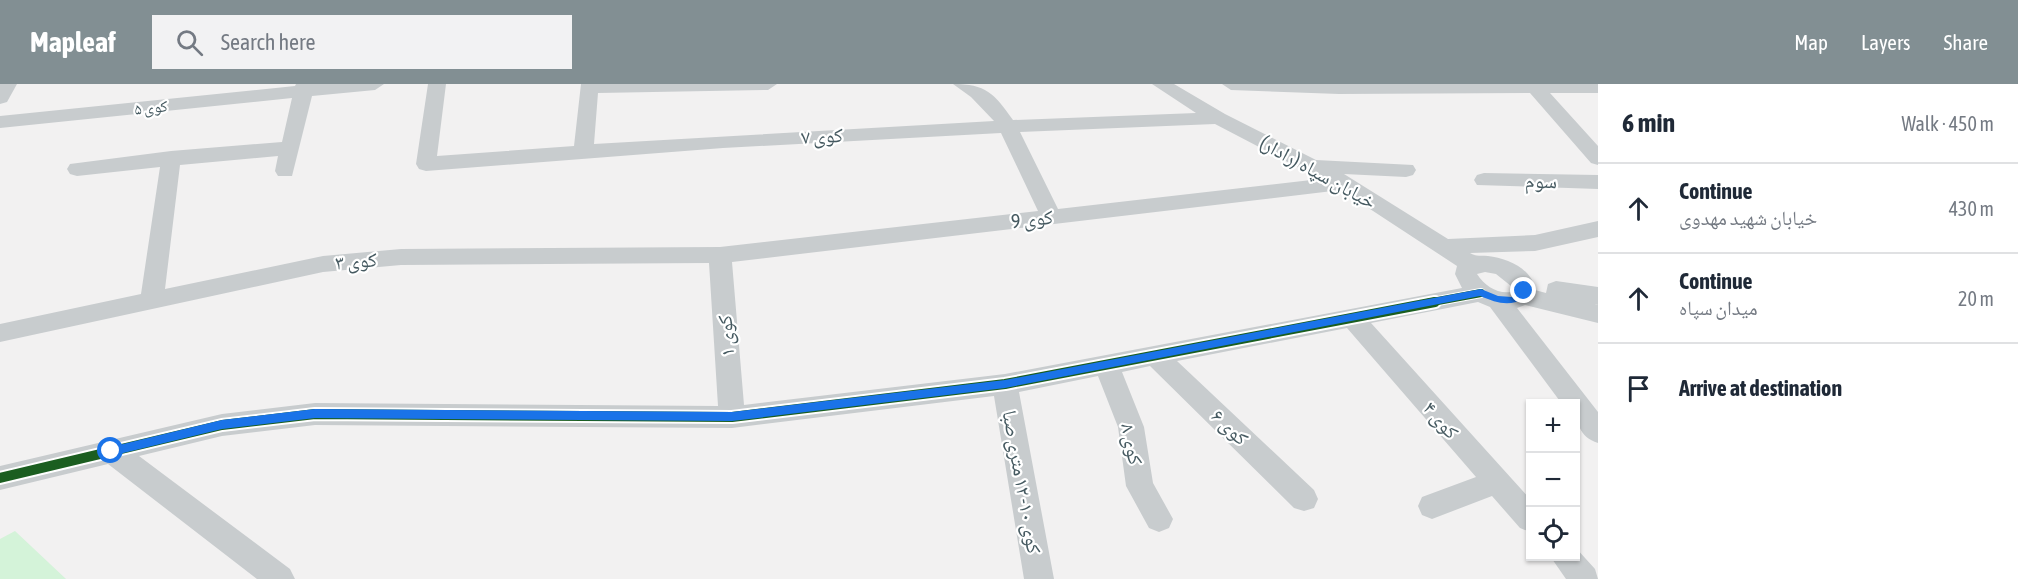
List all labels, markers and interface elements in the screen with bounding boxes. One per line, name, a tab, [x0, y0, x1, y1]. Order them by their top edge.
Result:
search box	[152, 15, 572, 69]
text: Mapleaf	[30, 26, 116, 58]
icon: search	[173, 26, 206, 59]
text: Search here	[221, 29, 316, 55]
text: Map	[1794, 30, 1828, 54]
text: Layers	[1861, 30, 1911, 54]
text: Share	[1944, 30, 1988, 54]
street label: کوی ۵	[133, 96, 169, 120]
text: 6 min	[1622, 108, 1675, 138]
text: Walk · 450 m	[1902, 112, 1994, 135]
street label: کوی ۷	[801, 123, 843, 149]
street label: خیابان سپاه (رادار)	[1256, 130, 1381, 214]
street label: سوم	[1525, 169, 1557, 195]
text: Continue	[1679, 178, 1753, 204]
icon: ahead	[1622, 192, 1655, 225]
text: 430 m	[1949, 197, 1994, 220]
street label: کوی 9	[1010, 205, 1054, 233]
text: خیابان شهید مهدوی	[1679, 206, 1817, 229]
street label: کوی ۳	[334, 247, 378, 275]
text: Continue	[1679, 268, 1753, 294]
route end	[1510, 277, 1536, 303]
icon: ahead	[1622, 282, 1655, 315]
text: 20 m	[1958, 287, 1994, 310]
text: میدان سپاه	[1679, 296, 1758, 319]
street label: کوی ۱	[713, 314, 739, 358]
icon: arrive	[1622, 372, 1655, 405]
text: Arrive at destination	[1679, 375, 1842, 401]
street label: کوی ۴	[1418, 396, 1464, 444]
map controls	[1526, 399, 1580, 561]
button: +	[1526, 399, 1580, 453]
street label: کوی ۶	[1207, 404, 1253, 450]
street label: کوی ۱۰- ۱۲ متری صبا	[998, 408, 1046, 556]
street label: کوی ۸	[1116, 421, 1148, 467]
route start	[97, 437, 123, 463]
button: −	[1526, 453, 1580, 507]
button: locate	[1526, 507, 1580, 561]

